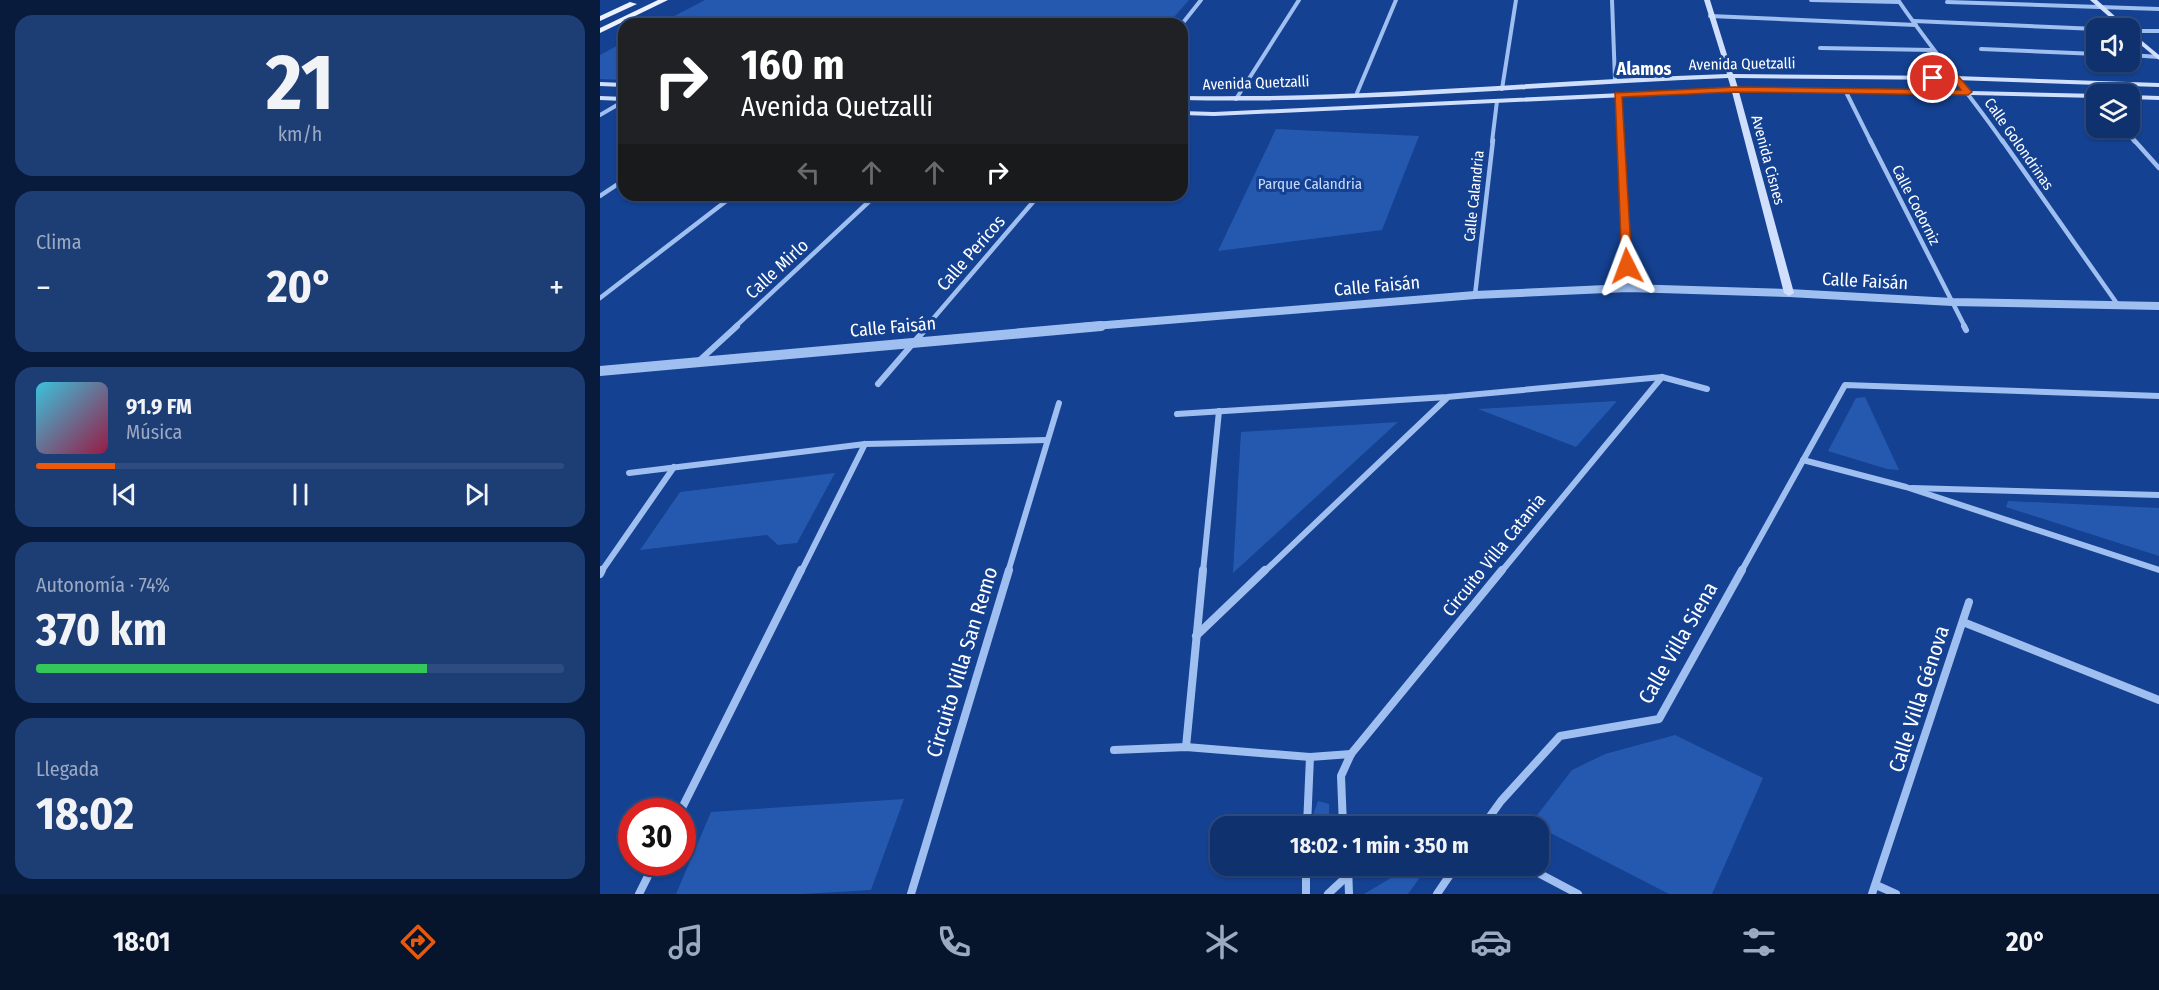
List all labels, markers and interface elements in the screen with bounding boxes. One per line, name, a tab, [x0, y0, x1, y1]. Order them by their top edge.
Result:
map controls	[2086, 18, 2140, 138]
button: sound	[2086, 18, 2140, 72]
text: 21	[266, 36, 334, 130]
text: 160 m	[741, 40, 844, 90]
icon: right	[642, 42, 720, 120]
pin	[1907, 52, 1958, 103]
street label: Avenida Quetzalli	[1688, 54, 1796, 74]
district label: Alamos	[1616, 58, 1671, 80]
icon: arrive	[1916, 61, 1949, 94]
street label: Avenida Quetzalli	[1202, 72, 1310, 94]
button: layers	[2086, 84, 2140, 138]
text: Avenida Quetzalli	[741, 91, 933, 123]
street label: Calle Golondrinas	[1981, 95, 2057, 193]
street label: Avenida Cisnes	[1747, 113, 1789, 207]
text: km/h	[278, 122, 322, 146]
street label: Calle Calandria	[1460, 149, 1488, 243]
icon: left	[792, 156, 825, 189]
icon: ahead	[855, 156, 888, 189]
icon: ahead	[918, 156, 951, 189]
icon: right	[981, 156, 1014, 189]
street label: Calle Codorniz	[1888, 162, 1944, 248]
park label: Parque Calandria	[1258, 175, 1362, 193]
street label: Calle Pericos	[932, 210, 1010, 295]
text: Clima	[36, 230, 81, 254]
street label: Calle Mirlo	[741, 234, 813, 304]
position arrow	[1595, 234, 1659, 298]
text: 20°	[267, 260, 333, 314]
text: −	[36, 268, 51, 308]
text: +	[549, 268, 564, 308]
street label: Calle Faisán	[1821, 268, 1909, 294]
street label: Calle Faisán	[1333, 271, 1421, 301]
street label: Calle Faisán	[849, 312, 937, 342]
text: 91.9 FM	[126, 393, 192, 420]
text: Música	[126, 420, 182, 444]
icon: previous	[108, 478, 141, 511]
icon: pause	[284, 478, 317, 511]
icon: next	[460, 478, 493, 511]
street label: Circuito Villa Catania	[1438, 489, 1550, 621]
street label: Circuito Villa San Remo	[921, 564, 1003, 760]
text: Autonomía · 74%	[36, 573, 170, 597]
street label: Calle Villa Siena	[1633, 577, 1723, 709]
text: 370 km	[36, 603, 167, 657]
street label: Calle Villa Génova	[1883, 622, 1955, 776]
text: Llegada	[36, 757, 99, 781]
text: 18:02	[36, 787, 134, 841]
speed limit sign: 30	[618, 798, 696, 876]
text: 18:02 · 1 min · 350 m	[1290, 832, 1469, 859]
icon: directions	[397, 921, 439, 963]
icon: music	[665, 921, 707, 963]
icon: phone	[933, 921, 975, 963]
icon: climate	[1201, 921, 1243, 963]
icon: car	[1470, 921, 1512, 963]
icon: filters	[1738, 921, 1780, 963]
text: 18:01	[113, 926, 171, 958]
text: 20°	[2006, 926, 2046, 958]

